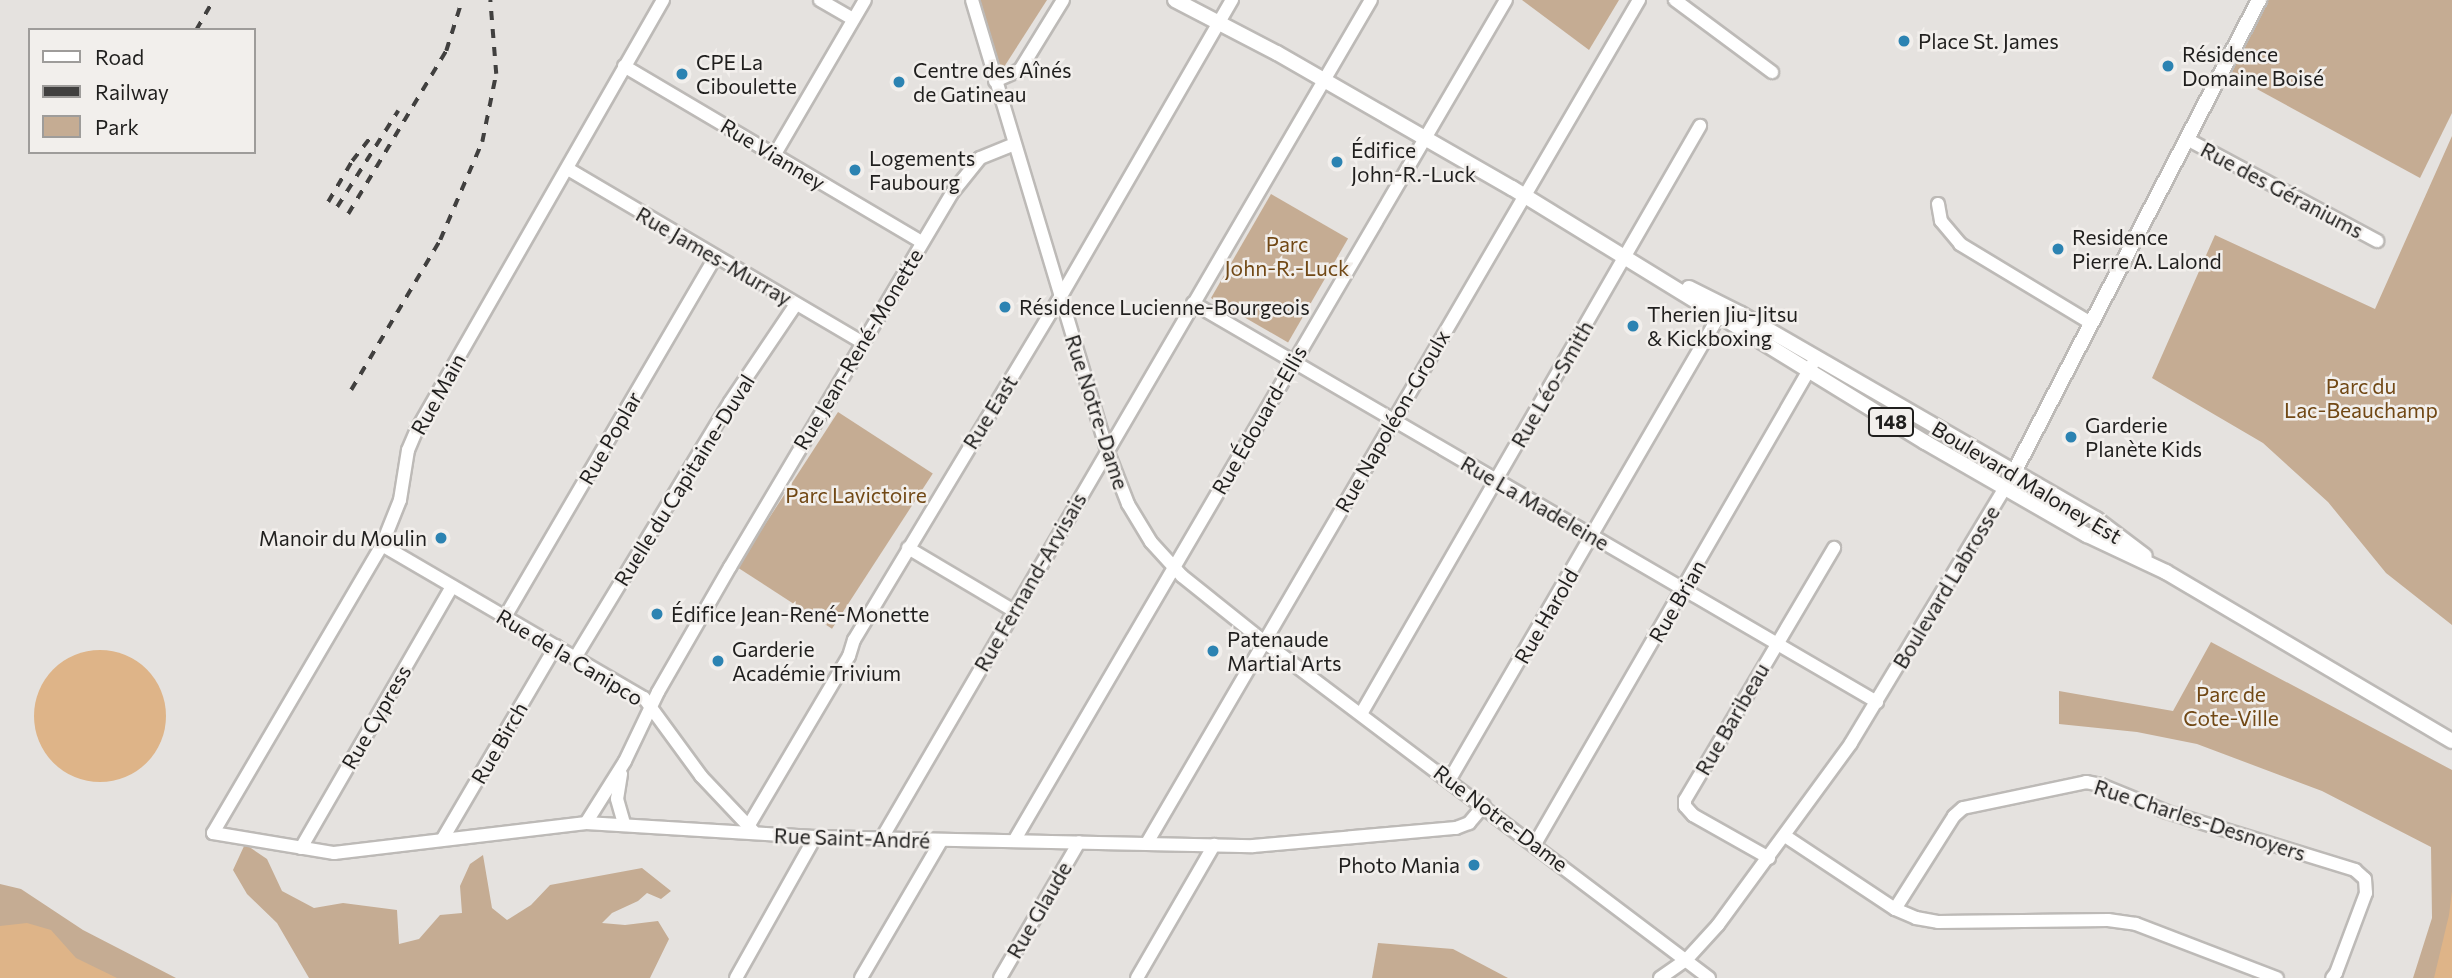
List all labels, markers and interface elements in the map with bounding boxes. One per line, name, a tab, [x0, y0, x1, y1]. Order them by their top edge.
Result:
legend	[28, 28, 256, 154]
place label: Place St. James	[1918, 28, 2059, 54]
marker: Place St. James	[1896, 33, 1912, 49]
place label: Résidence Domaine Boisé	[2182, 41, 2324, 91]
text: Road	[95, 44, 144, 69]
place label: CPE La Ciboulette	[696, 49, 797, 99]
place label: Centre des Aînés de Gatineau	[913, 57, 1072, 107]
marker: Résidence Domaine Boisé	[2160, 58, 2176, 74]
marker: CPE La Ciboulette	[674, 66, 690, 82]
marker: Centre des Aînés de Gatineau	[891, 74, 907, 90]
text: Railway	[95, 79, 169, 104]
street label: Rue Vianney	[716, 113, 830, 195]
text: Park	[95, 114, 139, 139]
place label: Édifice John-R.-Luck	[1351, 137, 1476, 187]
street label: Rue des Géraniums	[2197, 137, 2367, 243]
place label: Logements Faubourg	[869, 145, 975, 195]
marker: Édifice John-R.-Luck	[1329, 154, 1345, 170]
marker: Logements Faubourg	[847, 162, 863, 178]
street label: Rue James-Murray	[632, 201, 796, 311]
place label: Residence Pierre A. Lalond	[2072, 224, 2222, 274]
park label: Parc John-R.-Luck	[1224, 231, 1350, 281]
marker: Residence Pierre A. Lalond	[2050, 241, 2066, 257]
street label: Rue Jean-René-Monette	[788, 244, 928, 454]
place label: Résidence Lucienne-Bourgeois	[1019, 294, 1310, 320]
marker: Résidence Lucienne-Bourgeois	[997, 299, 1013, 315]
place label: Therien Jiu-Jitsu & Kickboxing	[1647, 301, 1798, 351]
street label: Rue Léo-Smith	[1506, 316, 1598, 452]
marker: Therien Jiu-Jitsu & Kickboxing	[1625, 318, 1641, 334]
street label: Rue Napoléon-Groulx	[1329, 325, 1455, 517]
street label: Rue Notre-Dame	[1060, 331, 1134, 493]
street label: Rue Édouard-Ellis	[1206, 341, 1312, 499]
street label: Rue Main	[405, 349, 471, 439]
street label: Ruelle du Capitaine-Duval	[608, 370, 760, 590]
street label: Rue East	[957, 370, 1023, 454]
park label: Parc du Lac-Beauchamp	[2284, 373, 2438, 423]
street label: Rue Poplar	[573, 387, 647, 489]
road number: 148	[1867, 406, 1916, 438]
place label: Garderie Planète Kids	[2085, 412, 2202, 462]
street label: Boulevard Maloney Est	[1928, 415, 2126, 549]
marker: Garderie Planète Kids	[2063, 429, 2079, 445]
street label: Rue La Madeleine	[1456, 450, 1614, 556]
park label: Parc Lavictoire	[785, 482, 927, 508]
street label: Rue Fernand-Arvisais	[969, 488, 1091, 676]
street label: Boulevard Labrosse	[1887, 501, 2005, 673]
place label: Manoir du Moulin	[259, 525, 427, 551]
marker: Manoir du Moulin	[433, 530, 449, 546]
street label: Rue Brian	[1643, 555, 1711, 647]
street label: Rue Harold	[1509, 564, 1583, 668]
place label: Édifice Jean-René-Monette	[671, 601, 929, 627]
street label: Rue de la Canipco	[492, 603, 648, 711]
marker: Édifice Jean-René-Monette	[649, 606, 665, 622]
place label: Patenaude Martial Arts	[1227, 626, 1342, 676]
place label: Garderie Académie Trivium	[732, 636, 901, 686]
marker: Patenaude Martial Arts	[1205, 643, 1221, 659]
marker: Garderie Académie Trivium	[710, 653, 726, 669]
street label: Rue Baribeau	[1690, 658, 1774, 780]
street label: Rue Cypress	[336, 660, 416, 774]
park label: Parc de Cote-Ville	[2183, 681, 2279, 731]
street label: Rue Birch	[466, 698, 532, 788]
street label: Rue Notre-Dame	[1429, 759, 1573, 877]
street label: Rue Charles-Desnoyers	[2091, 774, 2309, 866]
street label: Rue Saint-André	[773, 823, 931, 853]
place label: Photo Mania	[1338, 852, 1460, 878]
street label: Rue Glaude	[1001, 857, 1077, 963]
marker: Photo Mania	[1466, 857, 1482, 873]

